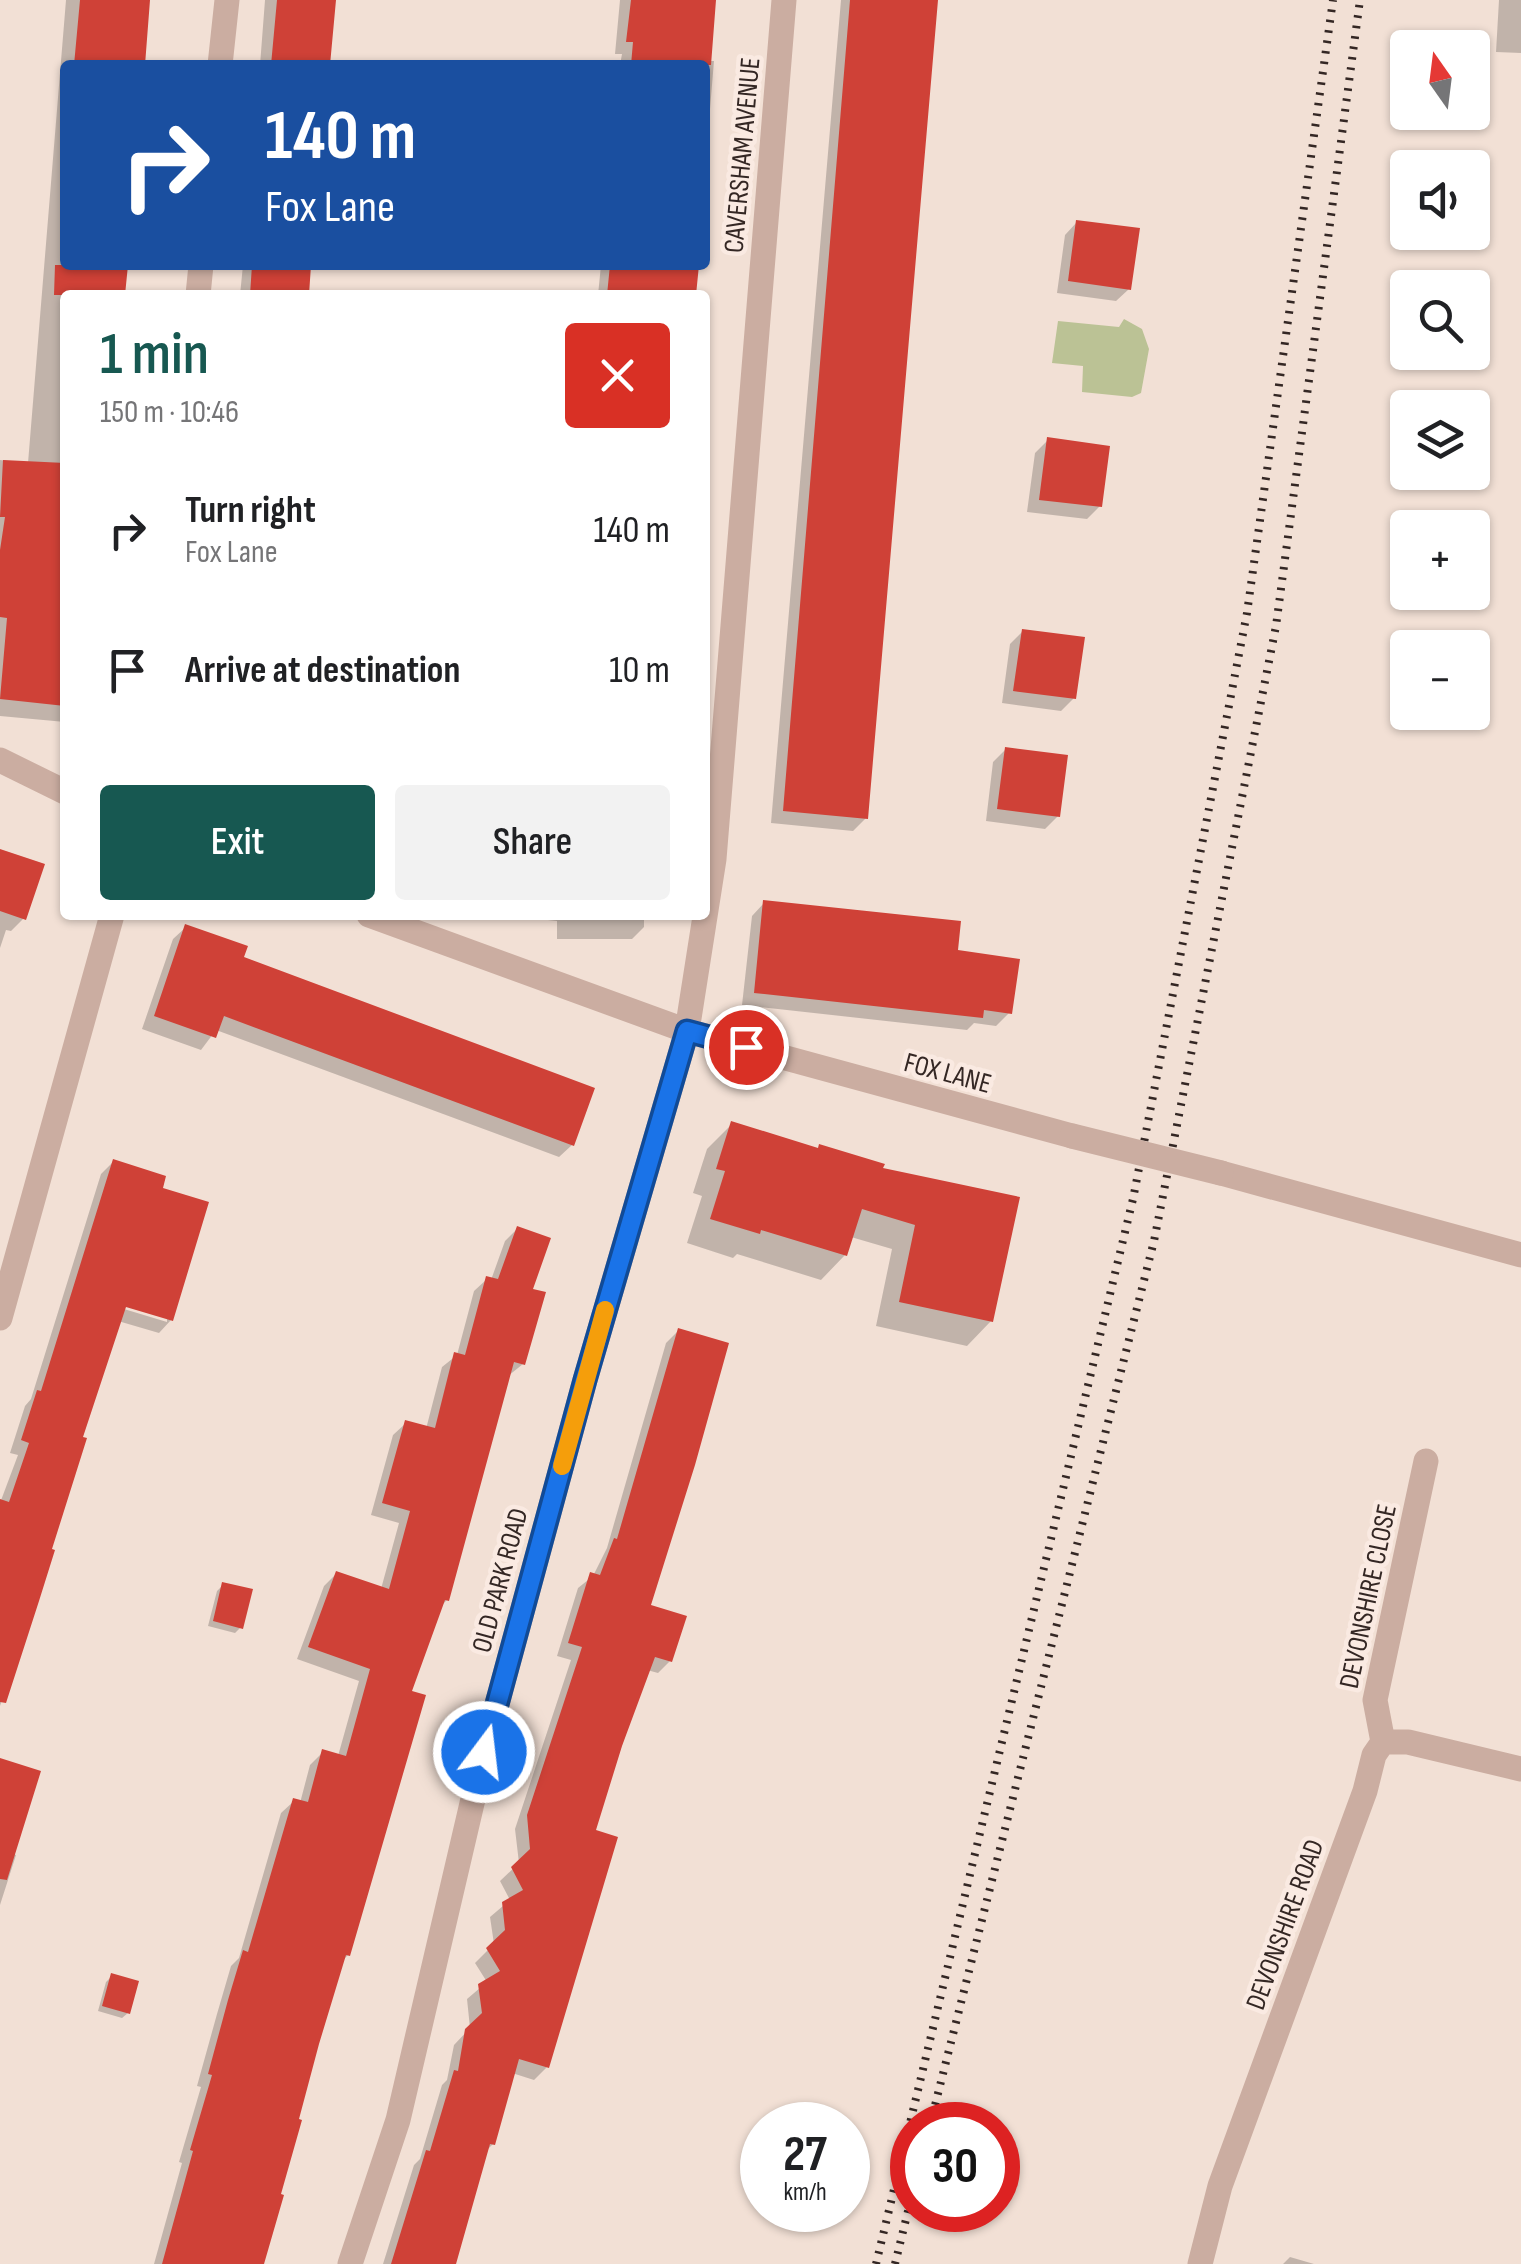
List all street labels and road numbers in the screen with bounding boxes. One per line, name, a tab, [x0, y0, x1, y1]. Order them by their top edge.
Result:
street label: CAVERSHAM AVENUE	[718, 56, 767, 254]
street label: FOX LANE	[900, 1046, 995, 1101]
street label: DEVONSHIRE CLOSE	[1333, 1501, 1404, 1691]
street label: OLD PARK ROAD	[465, 1505, 536, 1656]
street label: DEVONSHIRE ROAD	[1239, 1835, 1331, 2014]

